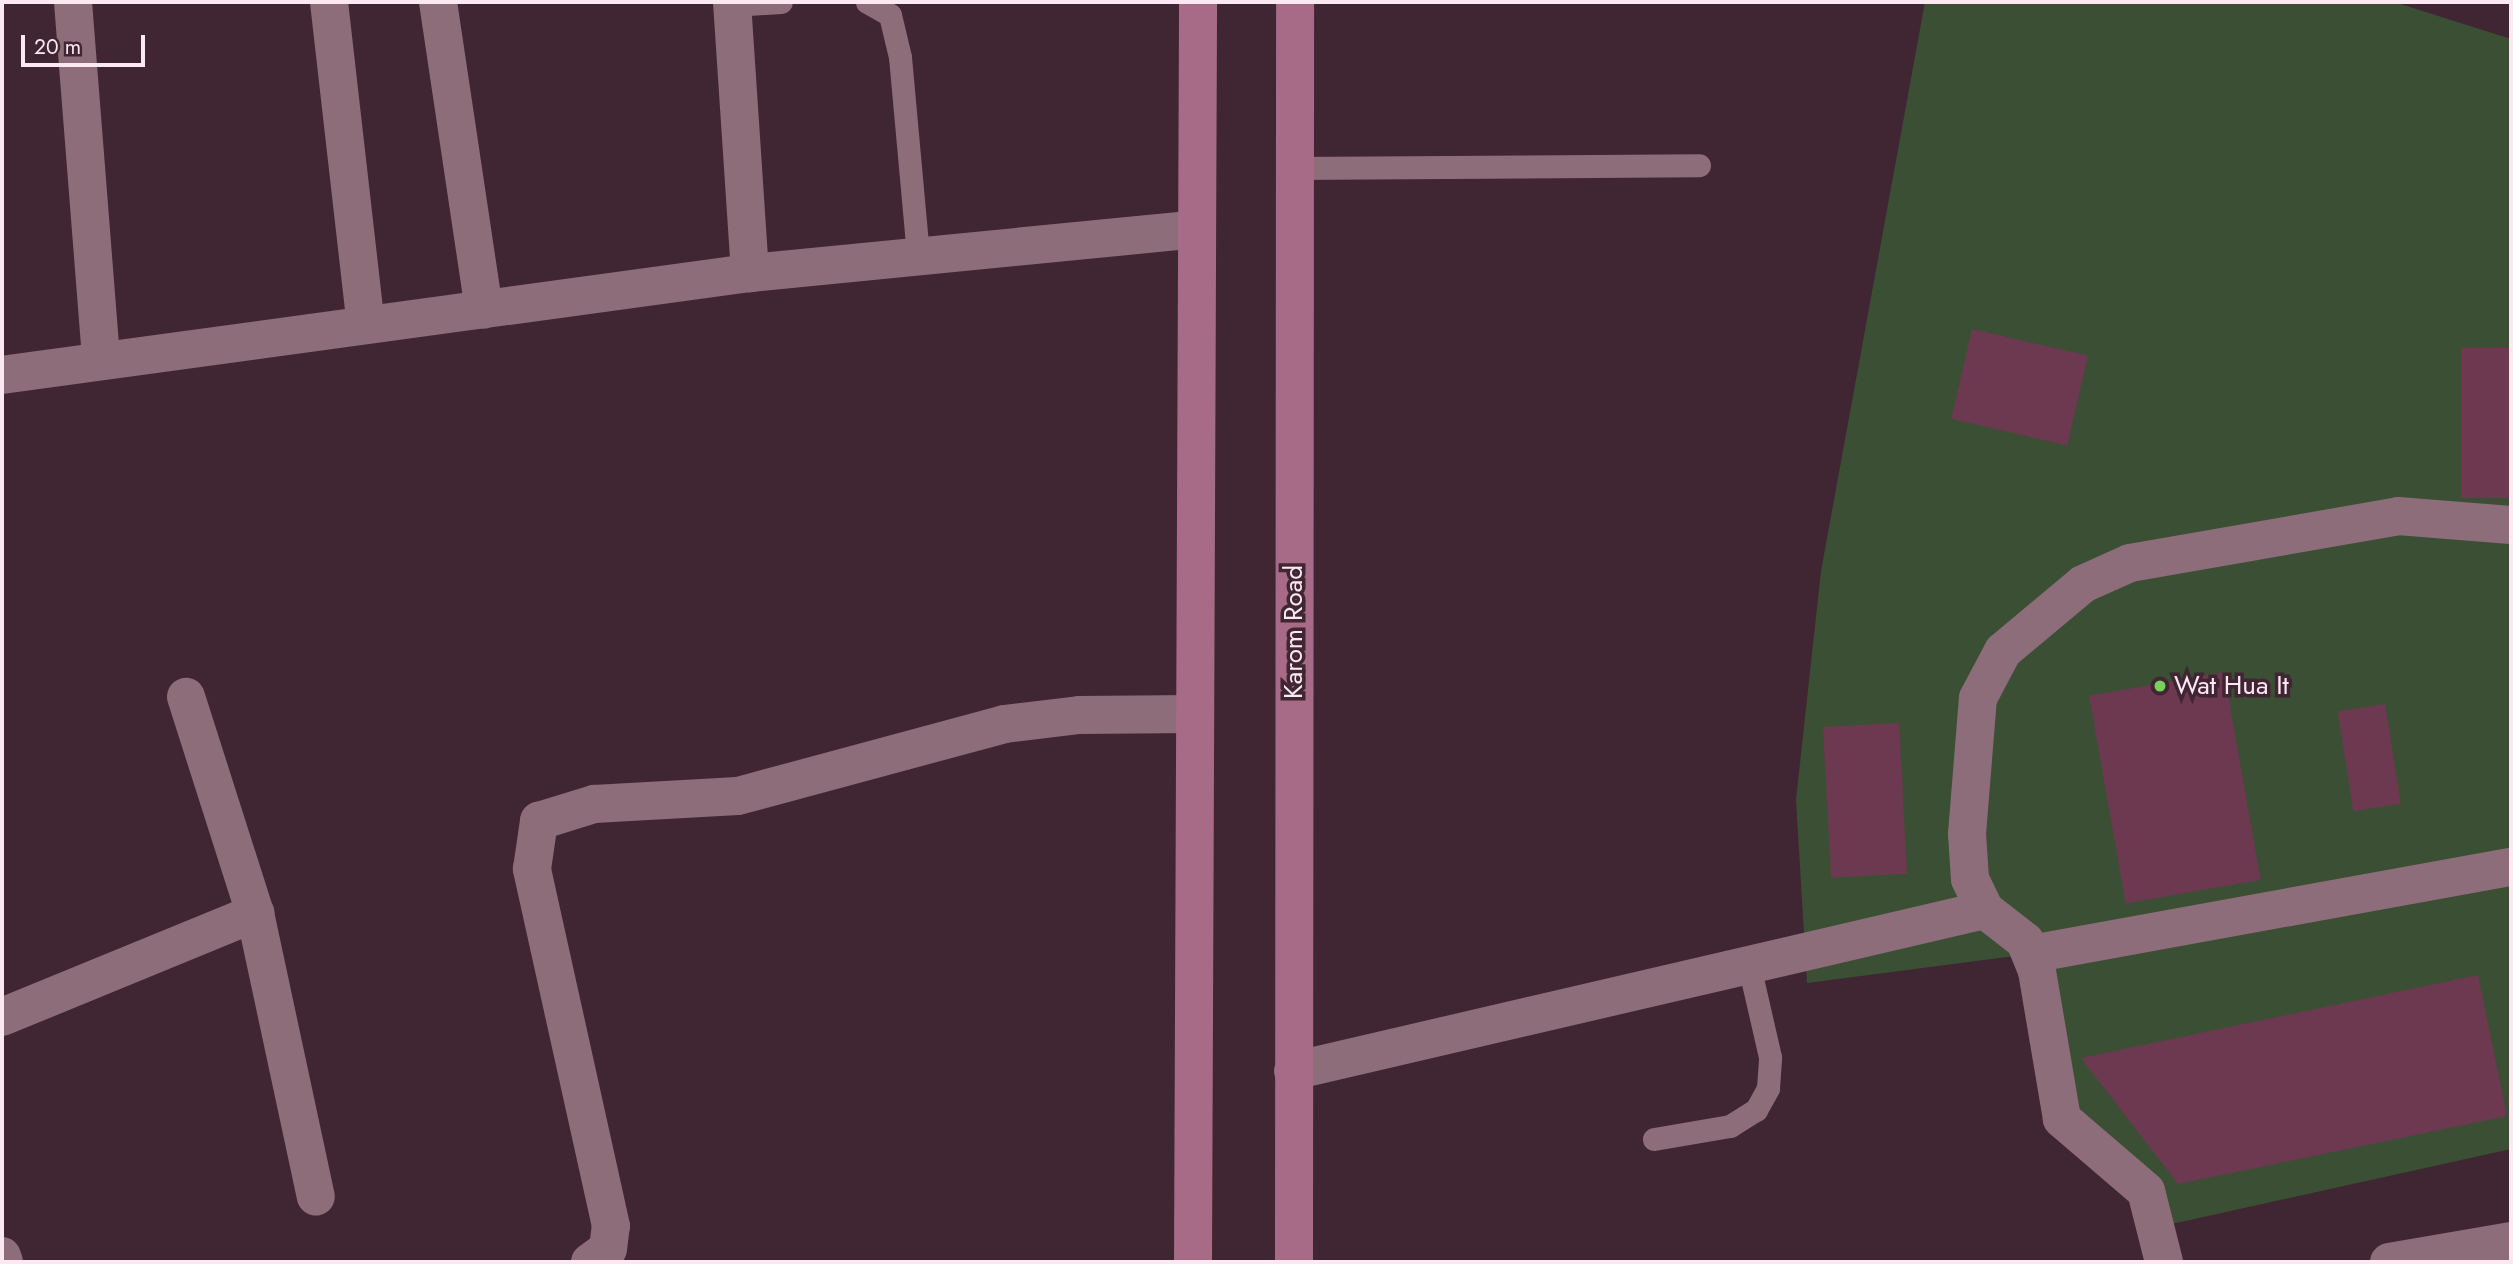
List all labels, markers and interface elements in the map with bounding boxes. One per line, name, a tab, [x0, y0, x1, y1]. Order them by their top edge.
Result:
scale bar	[24, 21, 149, 65]
text: 20 m	[34, 32, 81, 62]
street label: Karom Road	[1278, 565, 1310, 699]
place label: Wat Hua It	[2174, 670, 2289, 702]
marker: Wat Hua It	[2152, 678, 2168, 694]

